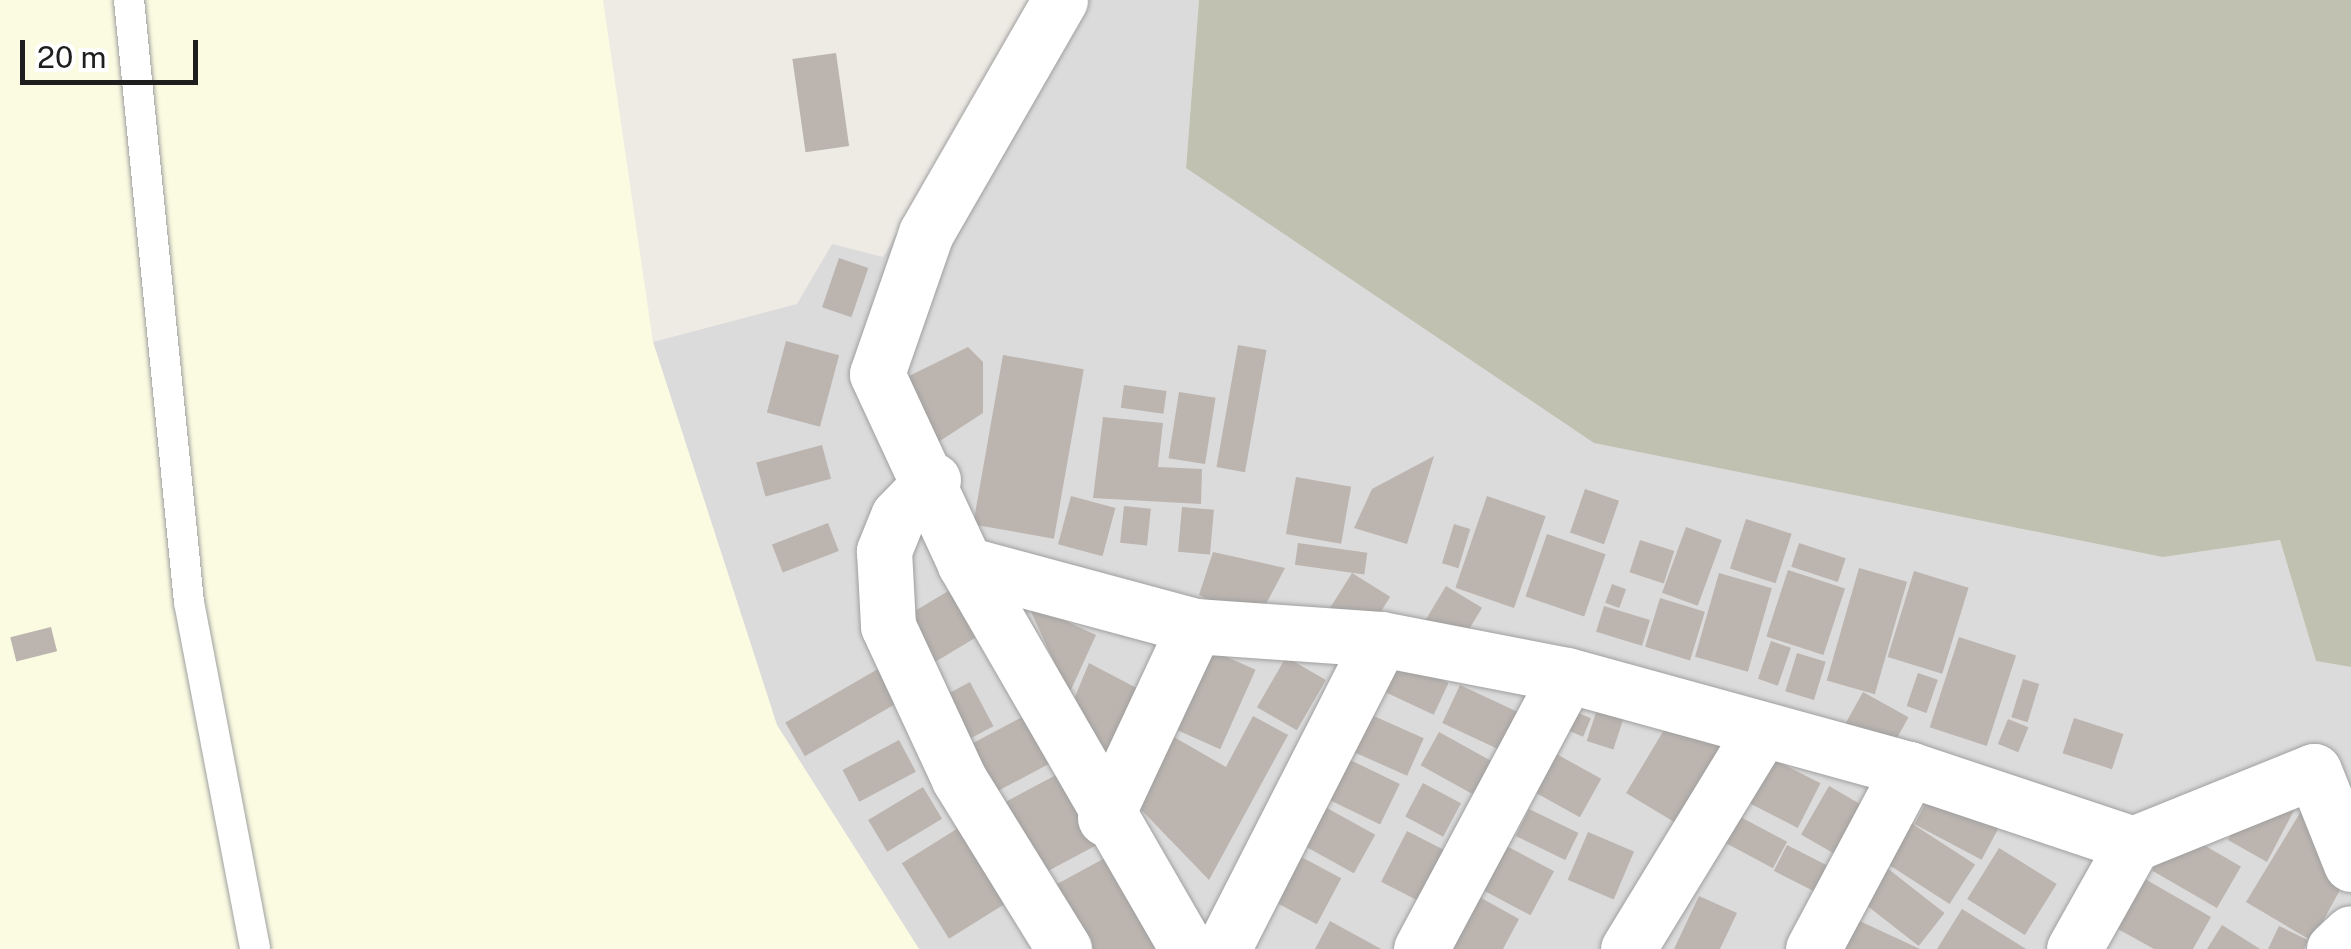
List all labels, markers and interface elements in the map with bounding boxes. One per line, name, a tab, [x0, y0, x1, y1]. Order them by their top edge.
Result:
scale bar	[25, 20, 202, 82]
text: 20 m	[37, 39, 106, 75]

